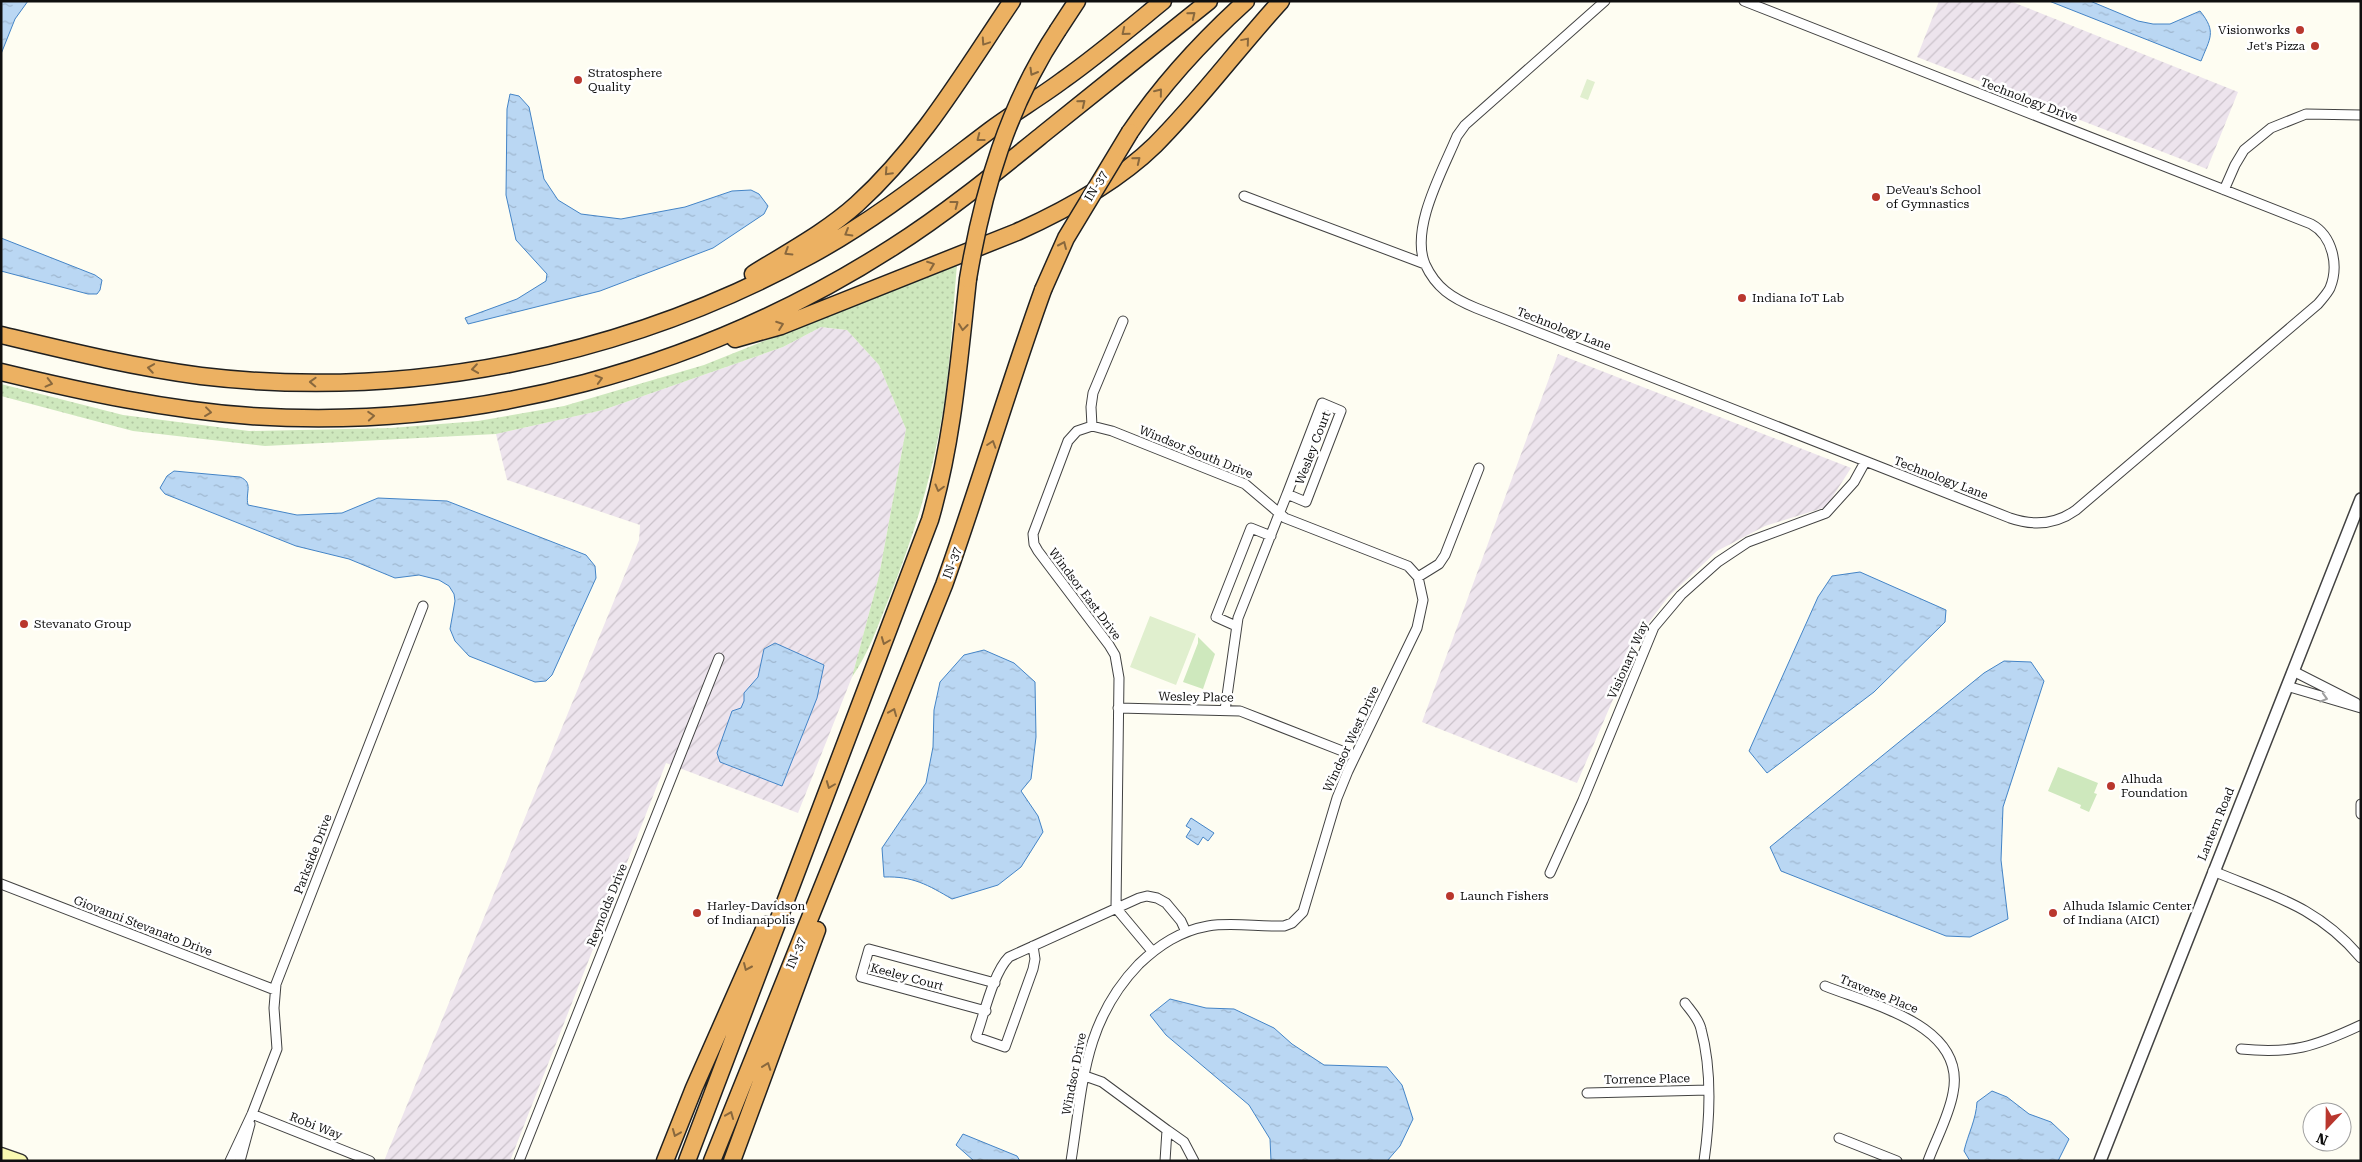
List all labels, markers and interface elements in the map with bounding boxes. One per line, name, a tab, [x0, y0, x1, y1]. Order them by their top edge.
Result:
one-way arrow	[1186, 12, 1195, 20]
place label: Visionworks	[2218, 23, 2290, 37]
marker: Visionworks	[2294, 24, 2306, 36]
one-way arrow	[1122, 26, 1131, 34]
one-way arrow	[982, 36, 991, 46]
one-way arrow	[1241, 37, 1250, 46]
place label: Jet's Pizza	[2247, 39, 2305, 53]
marker: Jet's Pizza	[2309, 40, 2321, 52]
place label: Stratosphere Quality	[588, 66, 662, 94]
one-way arrow	[1030, 66, 1040, 75]
marker: Stratosphere Quality	[572, 74, 584, 86]
street label: Technology Drive	[1978, 75, 2080, 125]
one-way arrow	[1154, 89, 1163, 98]
one-way arrow	[1076, 100, 1085, 108]
one-way arrow	[977, 133, 986, 141]
one-way arrow	[1131, 157, 1140, 166]
one-way arrow	[885, 167, 894, 176]
street label: IN-37	[1082, 168, 1111, 204]
place label: DeVeau's School of Gymnastics	[1886, 183, 1981, 211]
marker: DeVeau's School of Gymnastics	[1870, 191, 1882, 203]
one-way arrow	[949, 201, 959, 210]
one-way arrow	[845, 227, 854, 237]
one-way arrow	[1056, 241, 1067, 250]
one-way arrow	[785, 245, 794, 255]
one-way arrow	[926, 261, 934, 271]
place label: Indiana IoT Lab	[1752, 291, 1844, 305]
marker: Indiana IoT Lab	[1736, 292, 1748, 304]
street label: Technology Lane	[1515, 305, 1614, 354]
one-way arrow	[775, 321, 784, 331]
one-way arrow	[958, 324, 969, 332]
one-way arrow	[147, 364, 155, 374]
one-way arrow	[470, 364, 479, 374]
one-way arrow	[594, 375, 602, 385]
one-way arrow	[44, 377, 53, 388]
one-way arrow	[308, 377, 316, 388]
one-way arrow	[205, 406, 213, 417]
street label: Wesley Court	[1293, 409, 1334, 487]
one-way arrow	[367, 411, 375, 422]
street label: Windsor South Drive	[1137, 423, 1255, 481]
one-way arrow	[986, 441, 996, 449]
street label: Technology Lane	[1892, 454, 1991, 503]
one-way arrow	[934, 483, 945, 492]
street label: IN-37	[940, 545, 964, 581]
street label: Windsor East Drive	[1046, 545, 1124, 643]
place label: Stevanato Group	[34, 617, 131, 631]
marker: Stevanato Group	[18, 618, 30, 630]
street label: Visionary Way	[1605, 618, 1652, 701]
one-way arrow	[881, 636, 891, 645]
street label: Windsor West Drive	[1320, 683, 1382, 794]
street label: Wesley Place	[1158, 689, 1234, 705]
one-way arrow	[2319, 692, 2327, 702]
one-way arrow	[887, 708, 898, 717]
place label: Alhuda Foundation	[2121, 772, 2188, 800]
one-way arrow	[826, 780, 836, 789]
marker: Alhuda Foundation	[2105, 780, 2117, 792]
street label: Lantern Road	[2195, 785, 2237, 863]
street label: Parkside Drive	[291, 812, 335, 896]
street label: Reynolds Drive	[584, 861, 630, 949]
place label: Launch Fishers	[1460, 889, 1549, 903]
marker: Launch Fishers	[1444, 890, 1456, 902]
street label: Giovanni Stevanato Drive	[72, 893, 215, 959]
place label: Harley-Davidson of Indianapolis	[707, 899, 806, 927]
place label: Alhuda Islamic Center of Indiana (AICI)	[2063, 899, 2191, 927]
marker: Harley-Davidson of Indianapolis	[691, 907, 703, 919]
marker: Alhuda Islamic Center of Indiana (AICI)	[2047, 907, 2059, 919]
street label: IN-37	[783, 935, 809, 971]
street label: Keeley Court	[869, 961, 946, 994]
one-way arrow	[743, 962, 753, 971]
street label: Traverse Place	[1838, 972, 1921, 1016]
street label: Windsor Drive	[1059, 1031, 1089, 1116]
one-way arrow	[761, 1062, 771, 1070]
street label: Torrence Place	[1604, 1071, 1691, 1087]
north arrow	[2302, 1102, 2352, 1152]
street label: Robi Way	[288, 1110, 345, 1143]
one-way arrow	[724, 1112, 734, 1120]
one-way arrow	[671, 1128, 682, 1137]
text: N	[2314, 1130, 2330, 1148]

